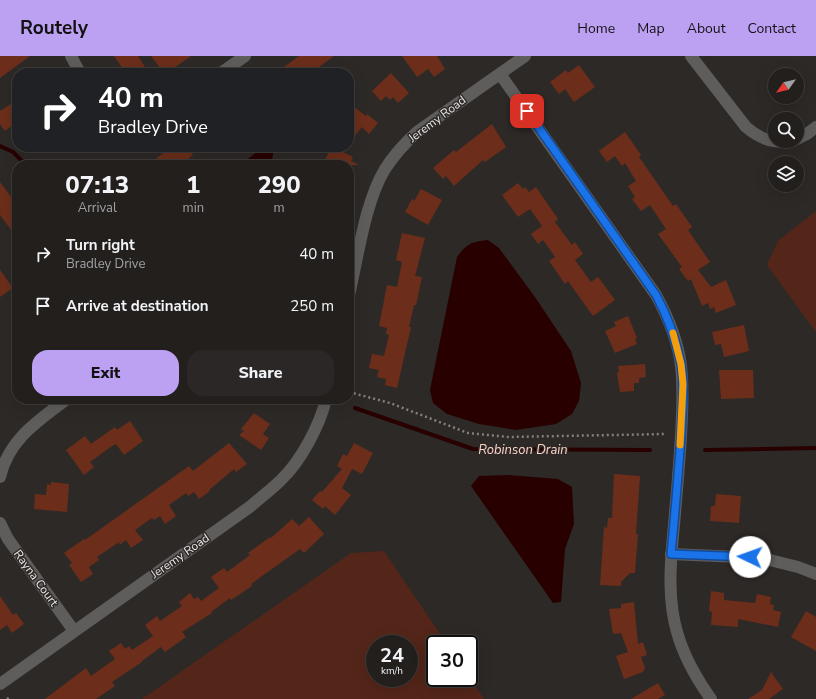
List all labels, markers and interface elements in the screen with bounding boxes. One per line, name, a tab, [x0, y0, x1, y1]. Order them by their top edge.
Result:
text: Routely	[20, 15, 88, 41]
text: Home	[577, 19, 615, 38]
text: Map	[637, 19, 665, 38]
text: About	[687, 19, 726, 38]
text: Contact	[748, 19, 796, 38]
north arrow	[768, 68, 804, 104]
map controls	[768, 68, 804, 192]
text: 40 m	[98, 79, 164, 117]
icon: right	[32, 84, 84, 136]
street label: Jeremy Road	[404, 92, 469, 147]
pin	[510, 94, 544, 128]
icon: arrive	[516, 100, 538, 122]
button: search	[768, 112, 804, 148]
text: Bradley Drive	[98, 115, 208, 139]
button: layers	[768, 156, 804, 192]
text: 07:13	[65, 169, 129, 201]
text: 1	[186, 169, 201, 201]
text: 290	[257, 169, 301, 201]
text: Arrival	[78, 199, 117, 217]
text: min	[183, 199, 204, 217]
text: m	[273, 199, 285, 217]
text: Turn right	[66, 235, 135, 255]
icon: right	[32, 243, 54, 265]
text: 40 m	[299, 244, 334, 264]
text: Bradley Drive	[66, 255, 145, 273]
icon: arrive	[32, 295, 54, 317]
text: Arrive at destination	[66, 296, 209, 316]
text: 250 m	[290, 296, 334, 316]
button: Exit	[32, 350, 179, 396]
button: Share	[187, 350, 334, 396]
water label: Robinson Drain	[478, 441, 568, 459]
street label: Jeremy Road	[147, 530, 213, 583]
position arrow	[729, 536, 771, 578]
street label: Rayna Court	[10, 546, 63, 610]
speed limit sign: 30	[426, 635, 478, 687]
text: 24	[380, 642, 404, 669]
text: km/h	[381, 664, 403, 678]

